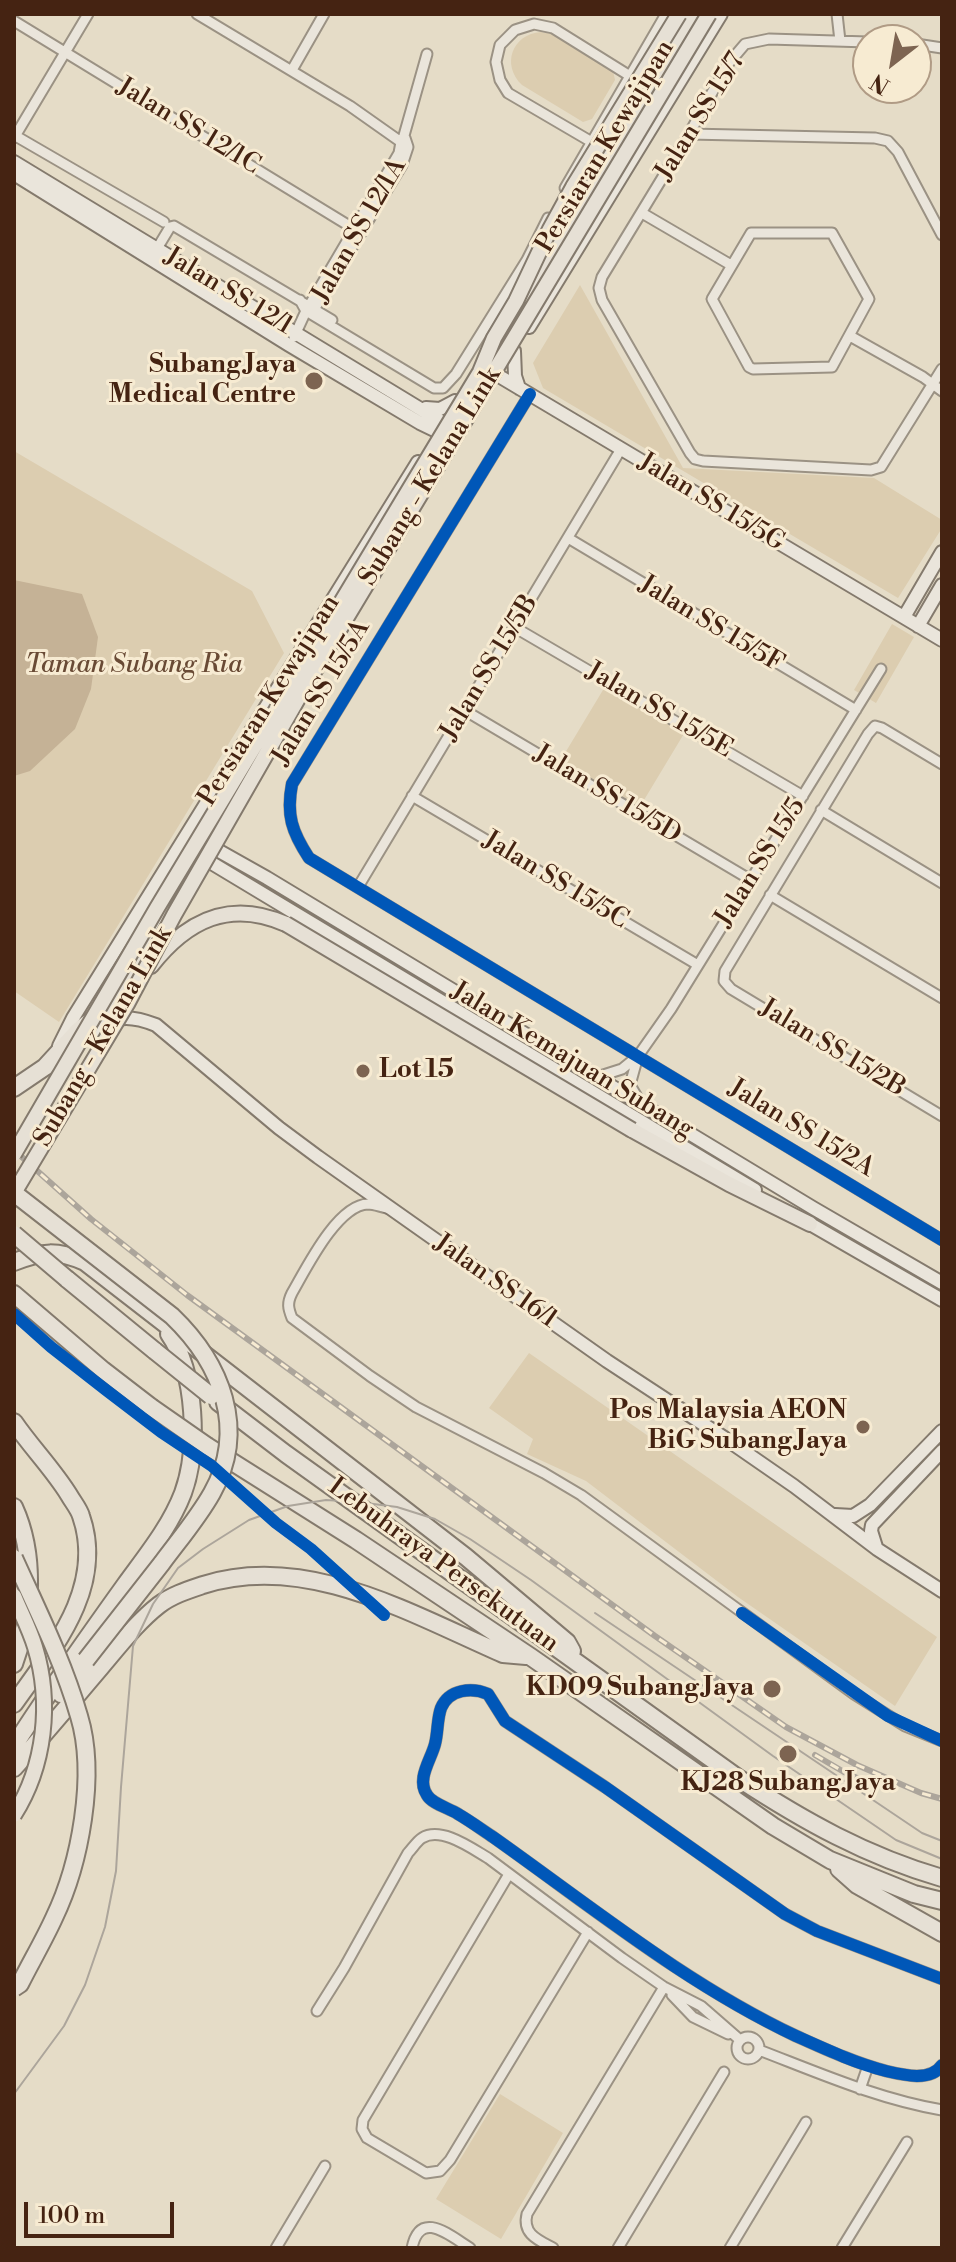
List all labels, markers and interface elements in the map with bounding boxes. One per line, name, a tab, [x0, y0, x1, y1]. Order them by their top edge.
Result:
north arrow	[852, 24, 932, 104]
street label: Persiaran Kewajipan	[530, 35, 682, 259]
street label: Jalan SS 15/7	[649, 47, 753, 187]
text: N	[866, 67, 895, 99]
street label: Jalan SS 12/1C	[111, 72, 265, 182]
street label: Jalan SS 12/1A	[306, 153, 414, 309]
street label: Jalan SS 12/1	[158, 242, 298, 342]
place label: Subang Jaya Medical Centre	[108, 350, 296, 412]
street label: Subang - Kelana Link	[353, 362, 509, 592]
marker: Subang Jaya Medical Centre	[303, 370, 325, 392]
street label: Jalan SS 15/5G	[632, 447, 790, 559]
street label: Jalan SS 15/5F	[633, 570, 789, 680]
street label: Persiaran Kewajipan	[193, 590, 347, 812]
street label: Jalan SS 15/5B	[434, 590, 546, 746]
street label: Jalan SS 15/5A	[266, 615, 378, 771]
park label: Taman Subang Ria	[26, 650, 242, 682]
street label: Jalan SS 15/5E	[580, 656, 738, 766]
street label: Jalan SS 15/5D	[528, 739, 686, 851]
street label: Jalan SS 15/5	[709, 793, 813, 933]
street label: Jalan SS 15/5C	[477, 825, 633, 937]
street label: Subang - Kelana Link	[28, 921, 180, 1153]
street label: Jalan Kemajuan Subang	[445, 976, 699, 1146]
street label: Jalan SS 15/2B	[753, 993, 911, 1105]
place label: Lot 15	[379, 1055, 454, 1087]
marker: Lot 15	[354, 1062, 372, 1080]
street label: Jalan SS 15/2A	[722, 1073, 880, 1185]
street label: Jalan SS 16/1	[427, 1228, 563, 1336]
place label: Pos Malaysia AEON BiG Subang Jaya	[609, 1396, 847, 1458]
marker: Pos Malaysia AEON BiG Subang Jaya	[854, 1418, 872, 1436]
street label: Lebuhraya Persekutuan	[322, 1472, 564, 1660]
place label: KD09 Subang Jaya	[526, 1673, 754, 1705]
marker: KD09 Subang Jaya	[761, 1678, 783, 1700]
marker: KJ28 Subang Jaya	[777, 1743, 799, 1765]
place label: KJ28 Subang Jaya	[680, 1768, 896, 1800]
scale bar	[28, 2186, 178, 2236]
text: 100 m	[38, 2201, 105, 2231]

